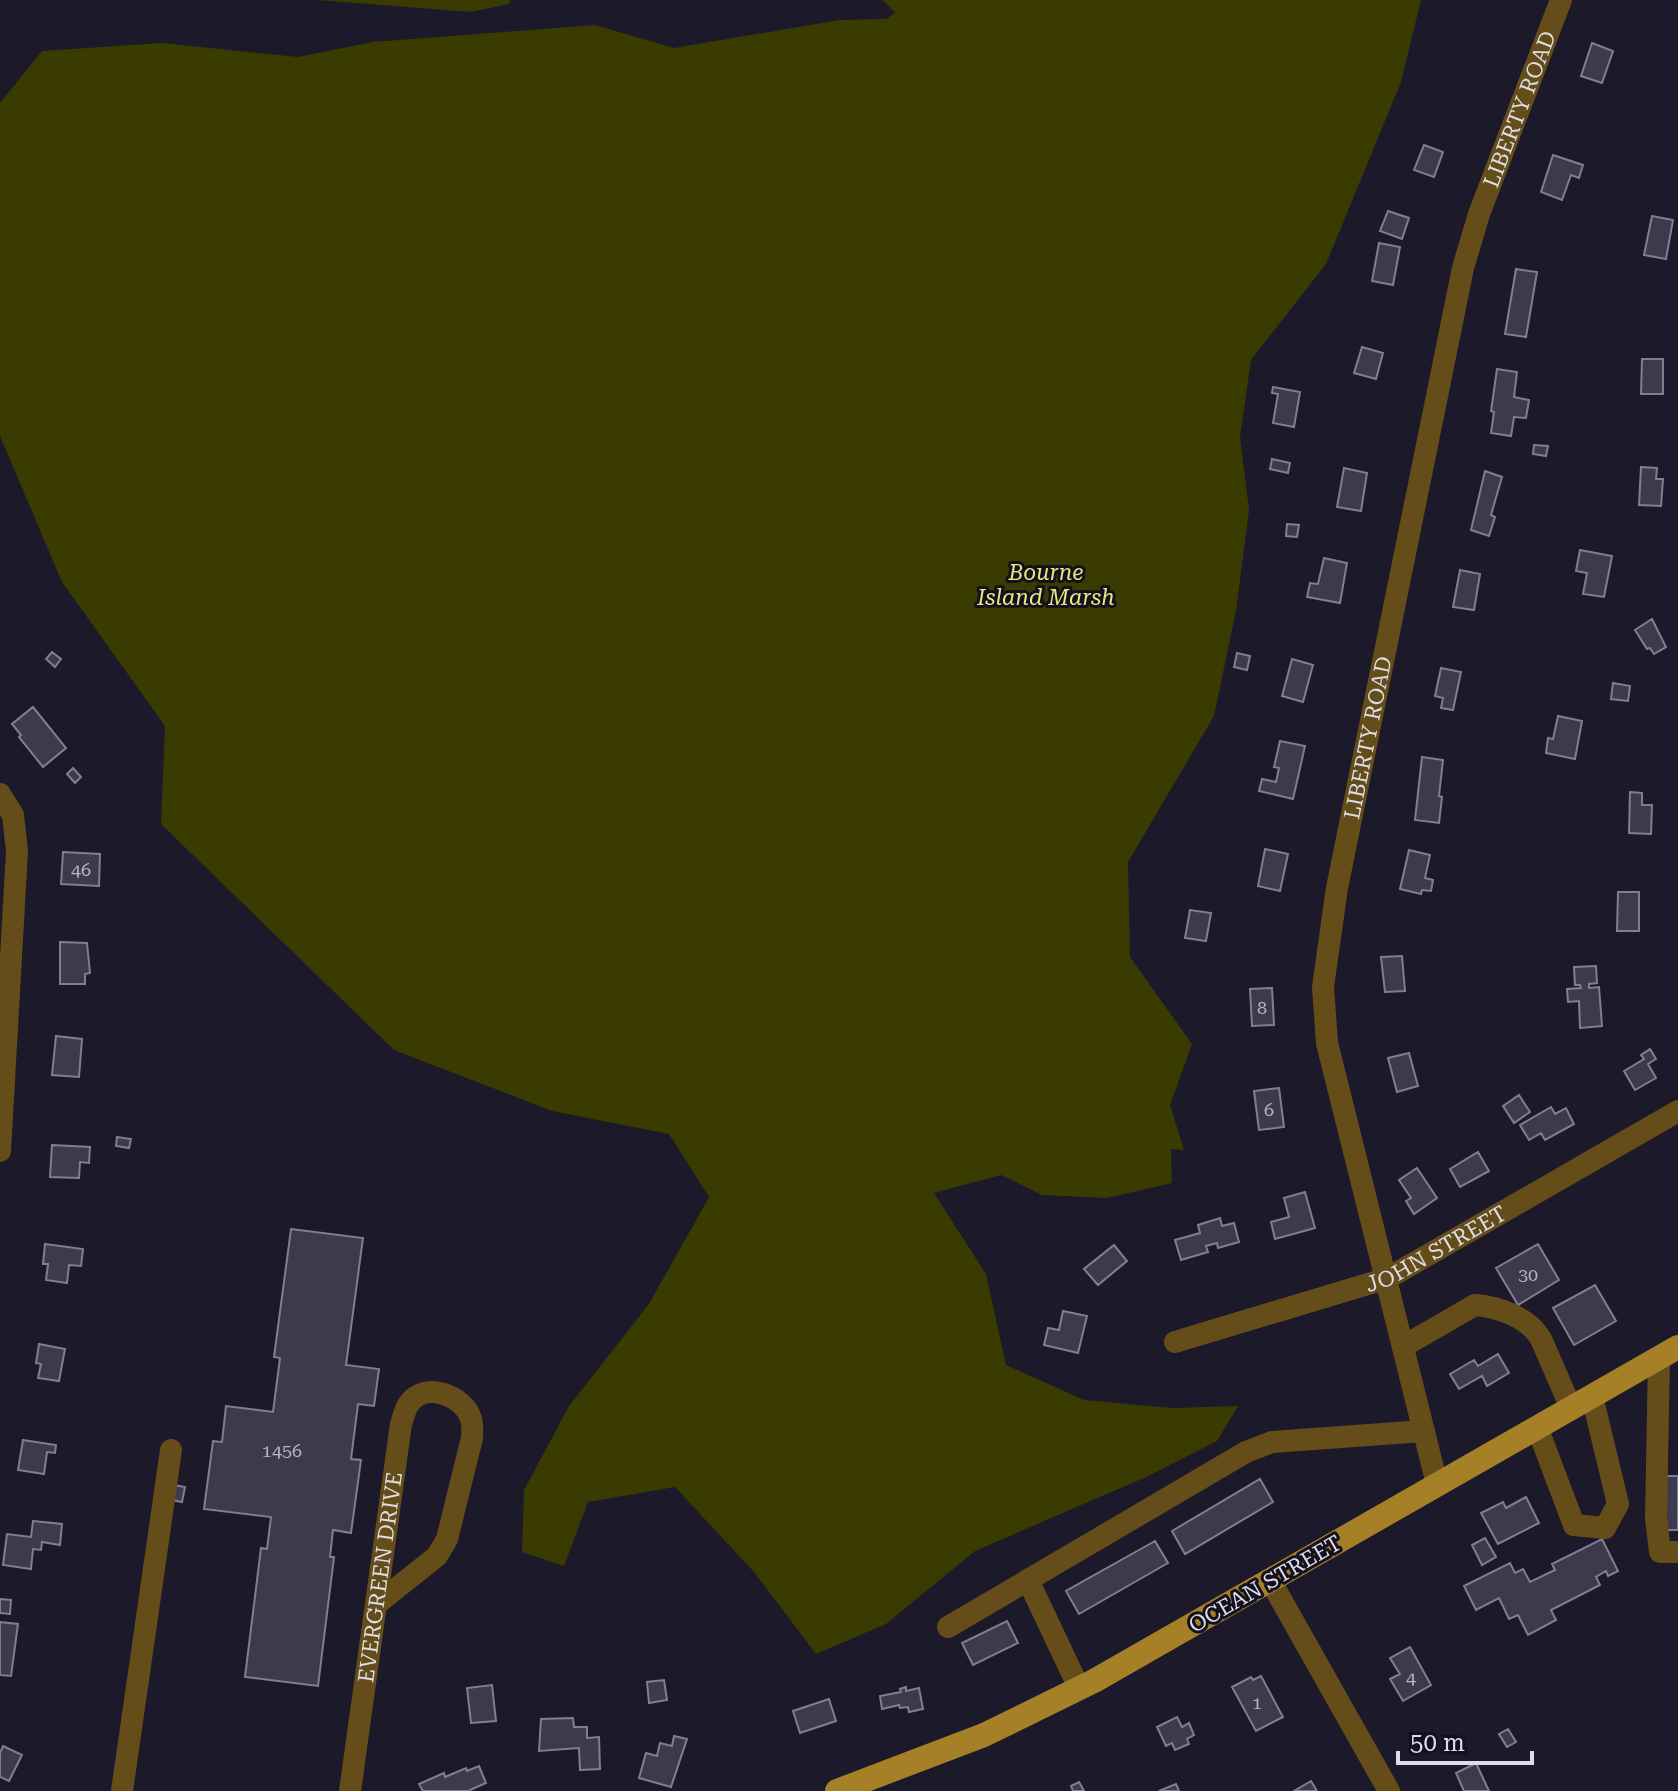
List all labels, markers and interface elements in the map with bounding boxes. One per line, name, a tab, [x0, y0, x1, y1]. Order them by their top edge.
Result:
street label: LIBERTY ROAD	[1478, 27, 1561, 191]
park label: Bourne Island Marsh	[976, 560, 1115, 610]
street label: LIBERTY ROAD	[1339, 654, 1396, 821]
house number: 46	[71, 859, 91, 880]
house number: 8	[1257, 997, 1267, 1018]
house number: 6	[1264, 1099, 1274, 1120]
street label: JOHN STREET	[1362, 1200, 1511, 1297]
house number: 30	[1518, 1264, 1538, 1285]
house number: 1456	[262, 1440, 302, 1461]
street label: EVERGREEN DRIVE	[353, 1470, 407, 1684]
street label: OCEAN STREET	[1184, 1530, 1346, 1638]
house number: 4	[1406, 1667, 1416, 1688]
house number: 1	[1252, 1692, 1262, 1713]
scale bar	[1398, 1715, 1532, 1765]
text: 50 m	[1410, 1729, 1465, 1757]

